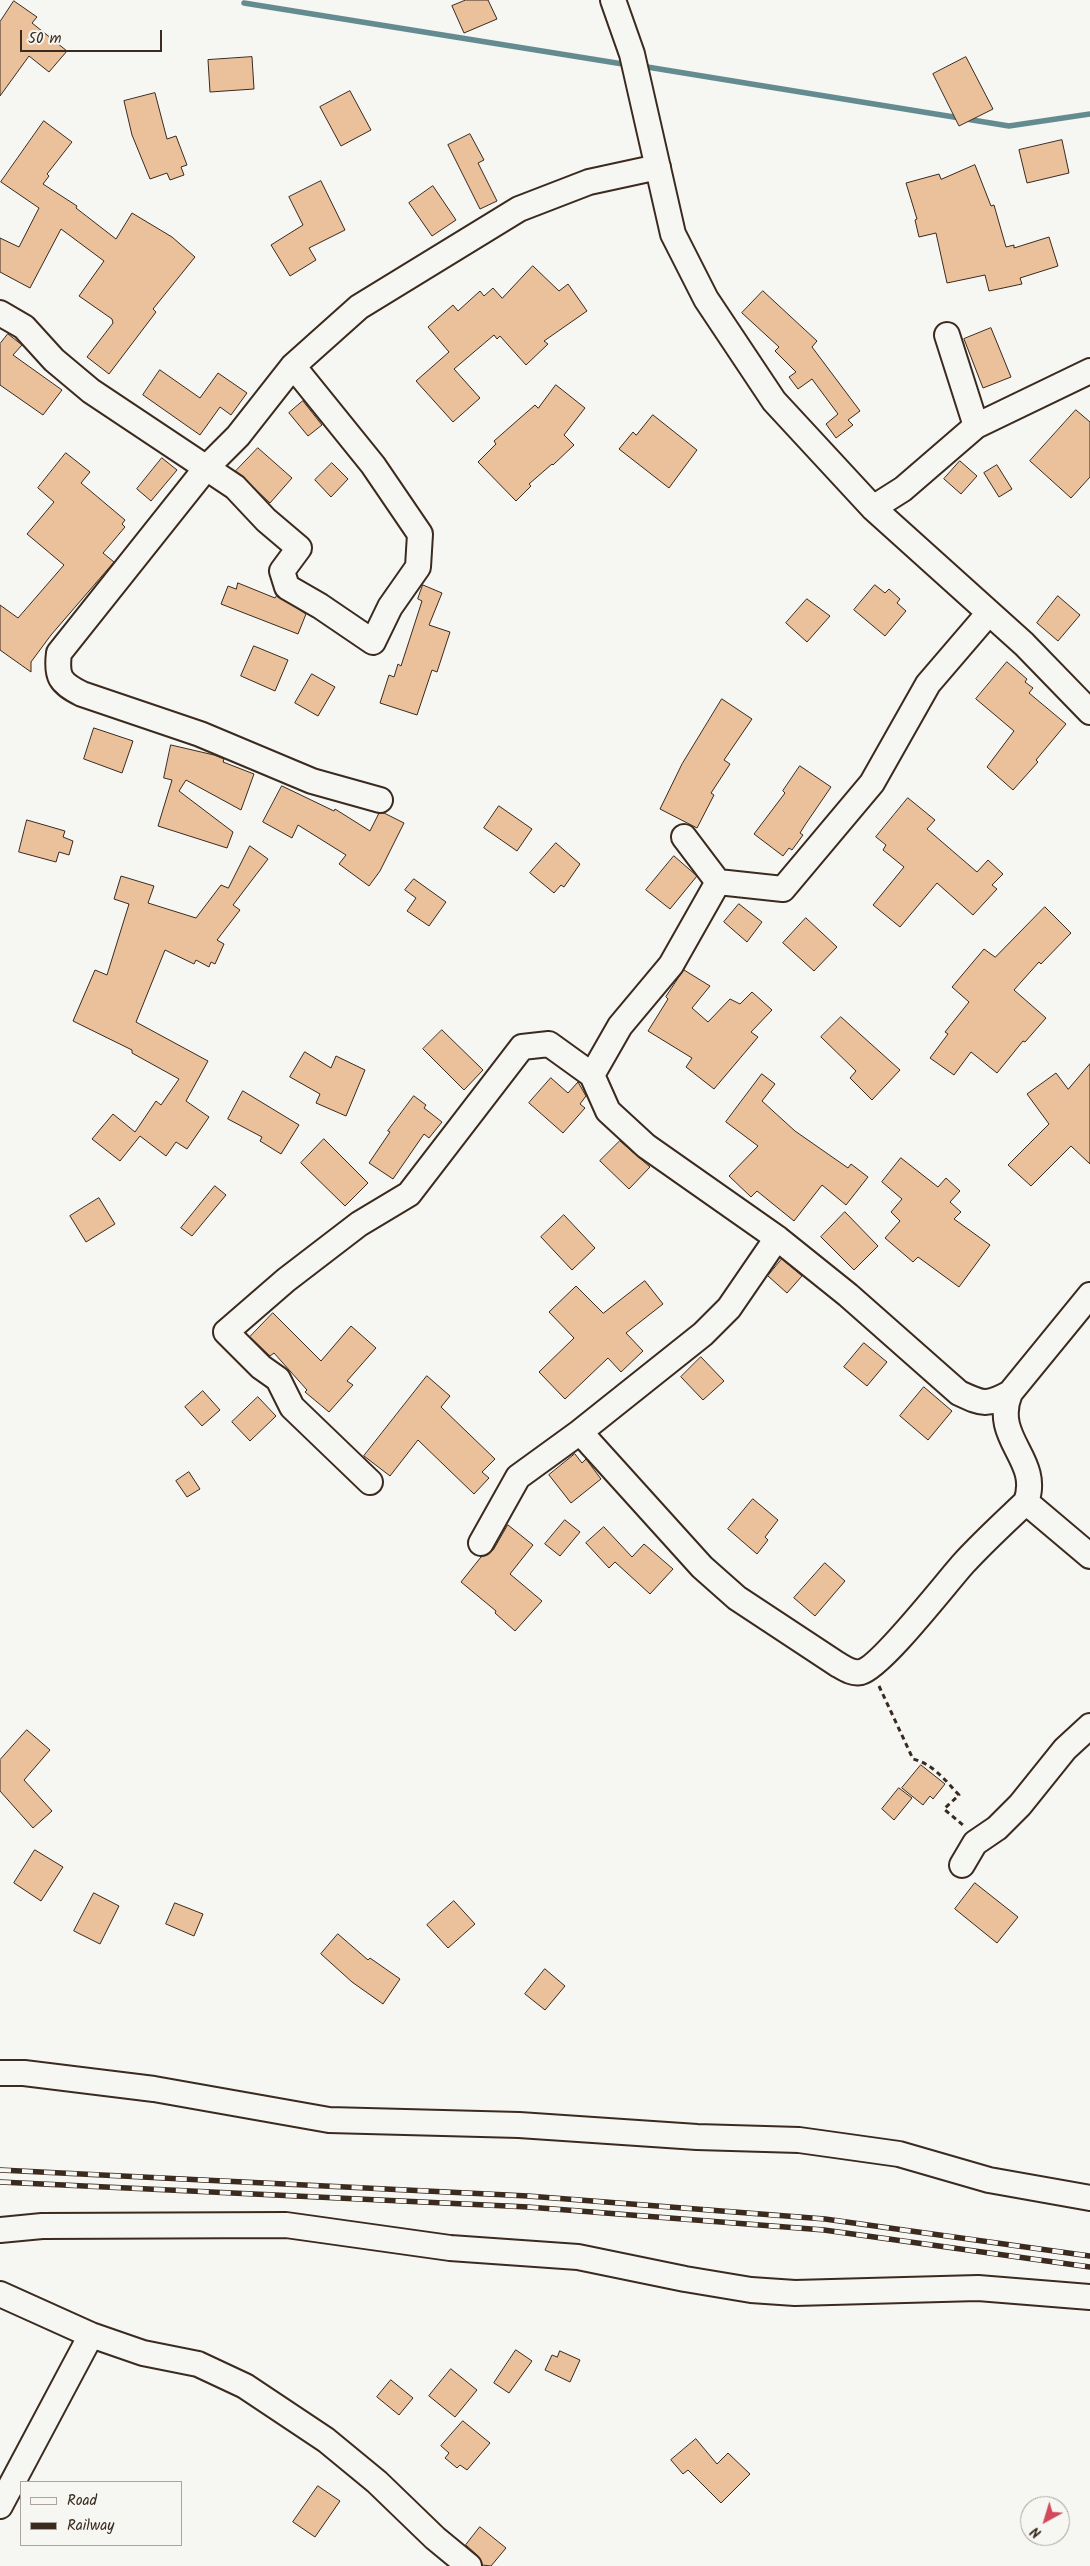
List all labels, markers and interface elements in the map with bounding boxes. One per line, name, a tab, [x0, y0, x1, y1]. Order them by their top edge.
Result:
scale bar	[22, 20, 165, 52]
text: 50 m	[28, 27, 62, 51]
legend	[20, 2481, 182, 2546]
text: Road	[67, 2489, 97, 2513]
north arrow	[1020, 2496, 1070, 2546]
text: Railway	[67, 2514, 114, 2538]
text: N	[1026, 2521, 1047, 2543]

